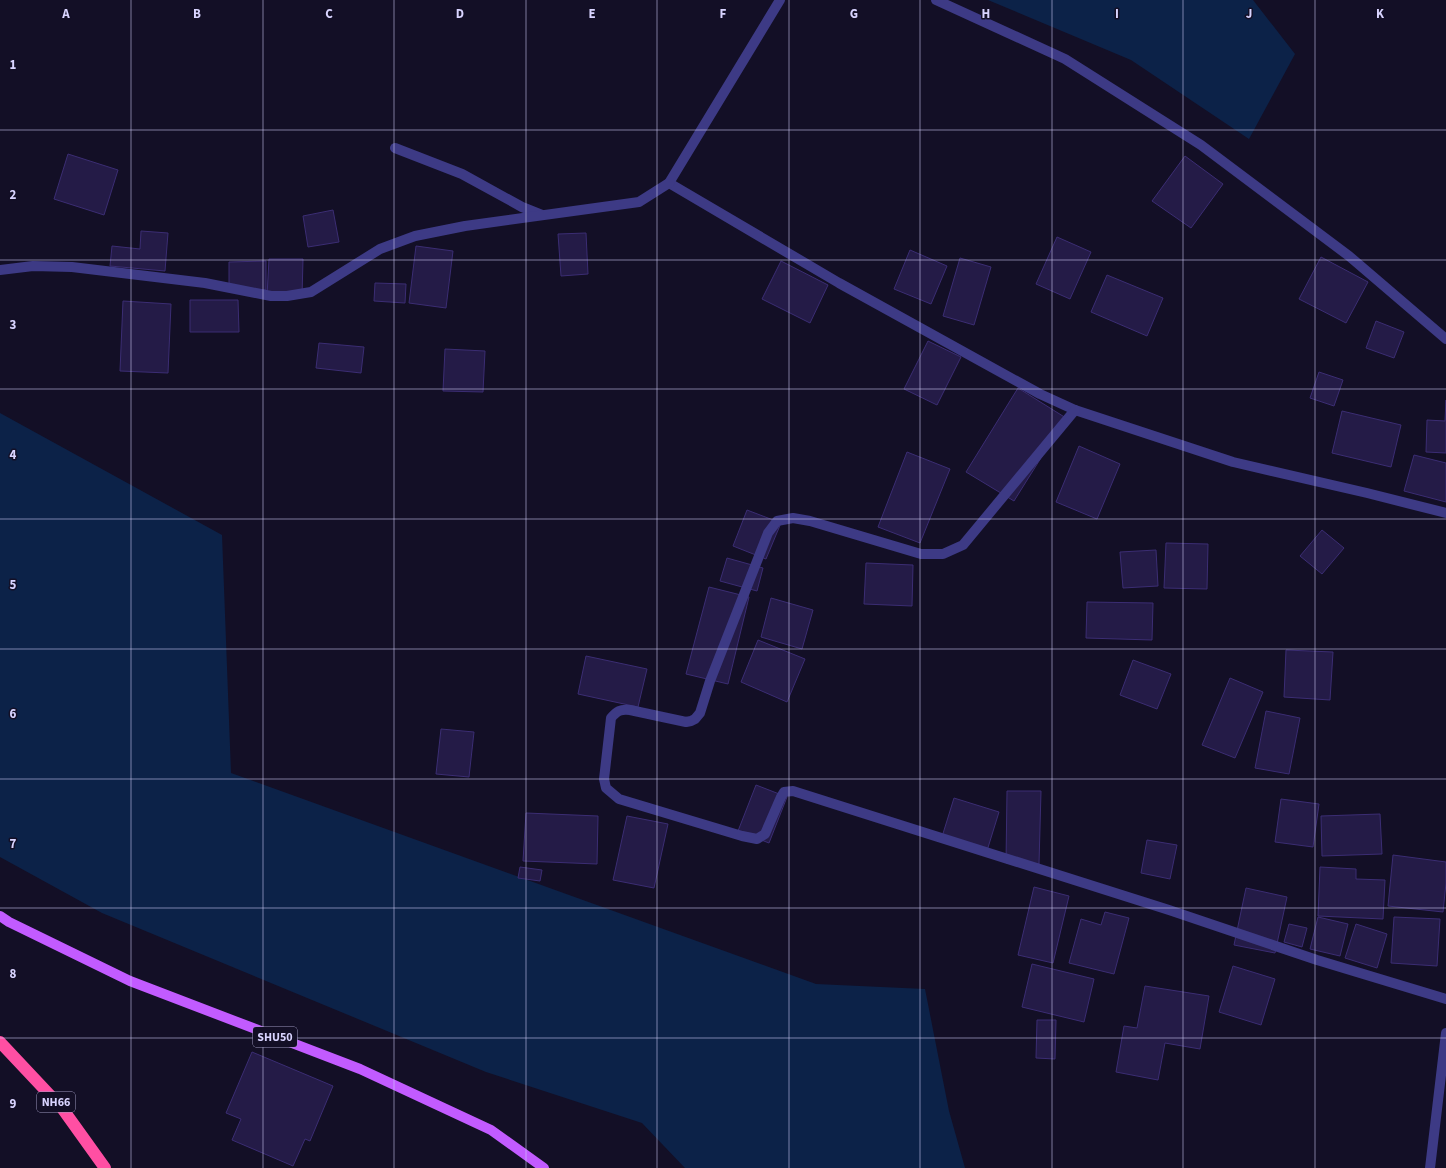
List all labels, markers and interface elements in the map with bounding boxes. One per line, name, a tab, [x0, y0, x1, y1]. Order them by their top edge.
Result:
text: A	[61, 5, 70, 23]
text: B	[193, 5, 201, 23]
text: C	[325, 5, 333, 23]
text: D	[456, 5, 464, 23]
text: E	[588, 5, 596, 23]
text: F	[720, 5, 727, 23]
text: G	[850, 5, 858, 23]
text: H	[982, 5, 990, 23]
text: I	[1115, 5, 1119, 23]
text: J	[1246, 5, 1252, 23]
text: K	[1376, 5, 1385, 23]
text: 1	[10, 56, 17, 74]
text: 2	[10, 186, 17, 204]
text: 3	[10, 316, 17, 334]
text: 4	[10, 446, 17, 464]
text: 5	[10, 576, 17, 594]
text: 6	[10, 705, 17, 723]
text: 7	[10, 835, 17, 853]
text: 8	[10, 965, 17, 983]
road number: SHU50	[253, 1027, 297, 1047]
road number: NH66	[37, 1092, 75, 1112]
text: 9	[10, 1095, 17, 1113]

